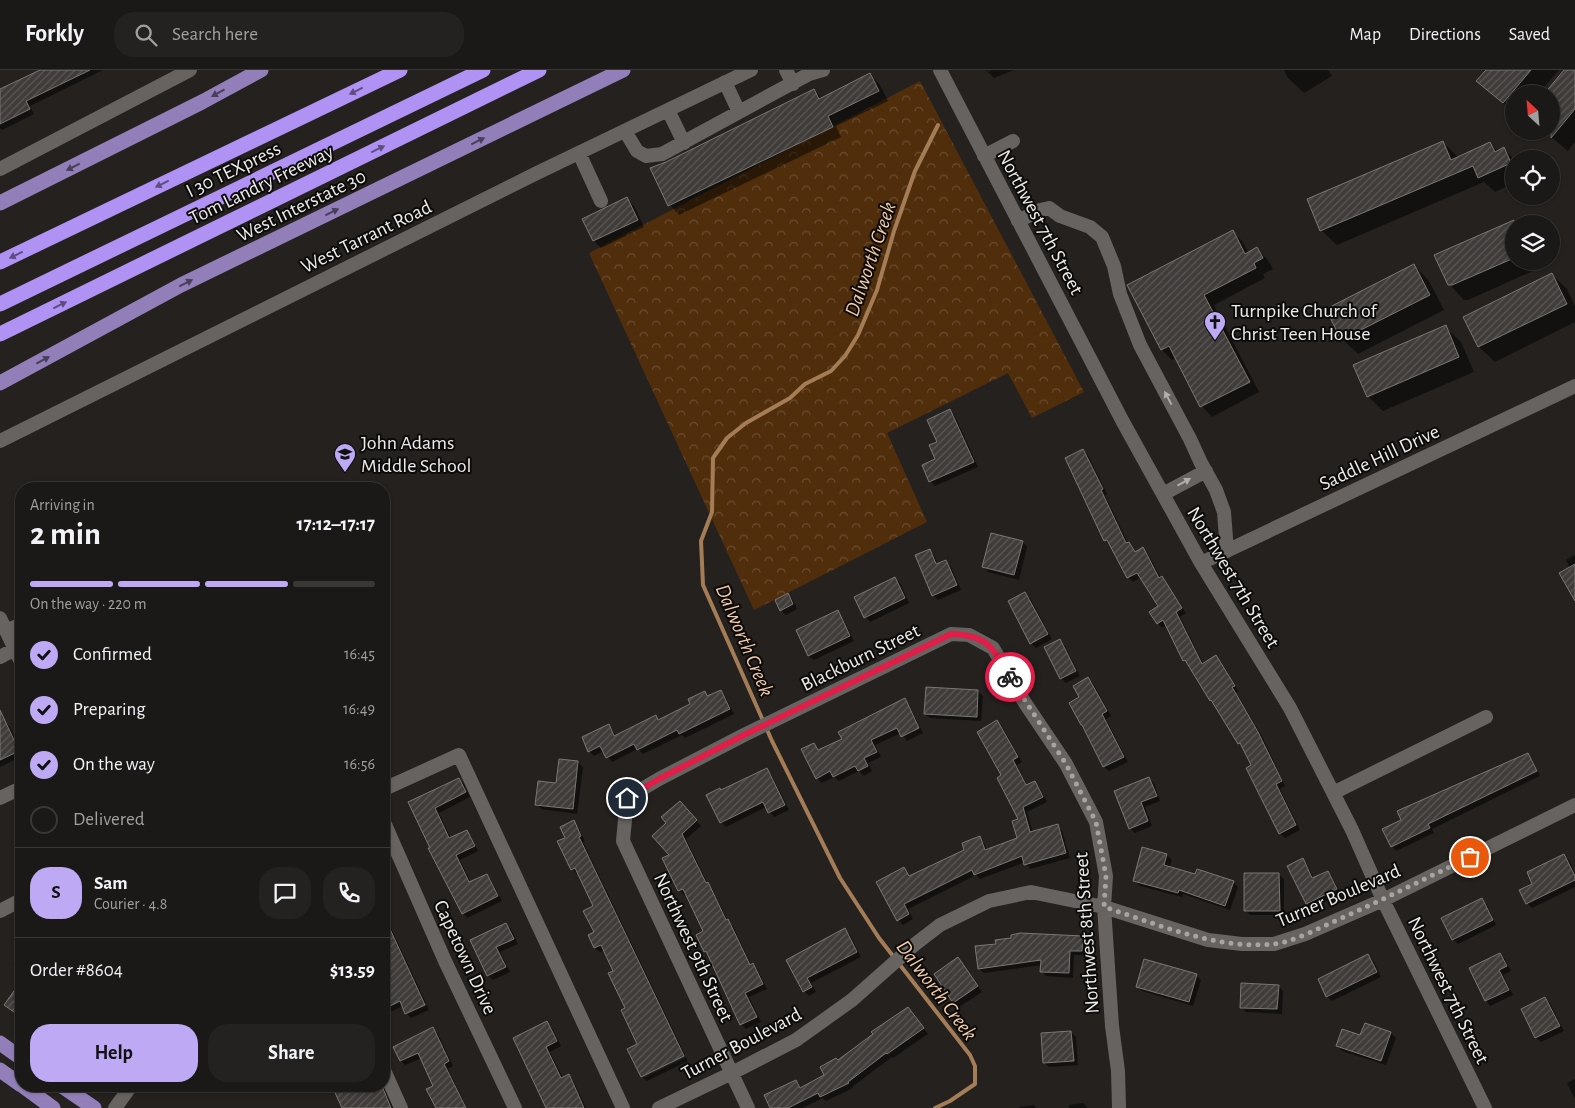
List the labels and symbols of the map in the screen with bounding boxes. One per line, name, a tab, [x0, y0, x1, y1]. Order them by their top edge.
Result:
north arrow	[1505, 85, 1560, 140]
one-way arrow	[349, 87, 363, 95]
one-way arrow	[211, 89, 226, 97]
one-way arrow	[471, 137, 485, 145]
street label: I 30 TEXpress	[183, 138, 284, 201]
street label: Tom Landry Freeway	[186, 141, 337, 228]
one-way arrow	[371, 145, 386, 153]
street label: Northwest 7th Street	[994, 147, 1087, 299]
one-way arrow	[66, 162, 81, 171]
street label: West Interstate 30	[234, 166, 369, 246]
one-way arrow	[155, 180, 169, 188]
street label: West Tarrant Road	[298, 197, 435, 277]
water label: Dalworth Creek	[841, 199, 900, 319]
one-way arrow	[325, 208, 339, 216]
one-way arrow	[9, 251, 23, 259]
one-way arrow	[179, 279, 193, 287]
one-way arrow	[52, 301, 67, 309]
place label: Turnpike Church of Christ Teen House	[1231, 301, 1377, 344]
church icon: Turnpike Church of Christ Teen House	[1203, 310, 1227, 341]
one-way arrow	[35, 356, 50, 364]
one-way arrow	[1164, 391, 1172, 406]
street label: Saddle Hill Drive	[1316, 421, 1442, 494]
place label: John Adams Middle School	[361, 433, 472, 476]
school or university icon: John Adams Middle School	[333, 442, 357, 473]
one-way arrow	[1177, 478, 1191, 487]
street label: Northwest 7th Street	[1183, 503, 1283, 652]
water label: Dalworth Creek	[712, 581, 778, 699]
street label: Blackburn Street	[798, 620, 923, 695]
courier	[985, 652, 1035, 702]
pin	[606, 777, 648, 819]
pin	[1449, 836, 1491, 878]
street label: Northwest 8th Street	[1071, 851, 1103, 1014]
street label: Turner Boulevard	[1273, 861, 1403, 931]
street label: Northwest 9th Street	[650, 870, 737, 1026]
street label: Capetown Drive	[430, 897, 500, 1018]
street label: Northwest 7th Street	[1404, 914, 1493, 1068]
water label: Dalworth Creek	[892, 936, 981, 1044]
street label: Turner Boulevard	[678, 1004, 805, 1084]

